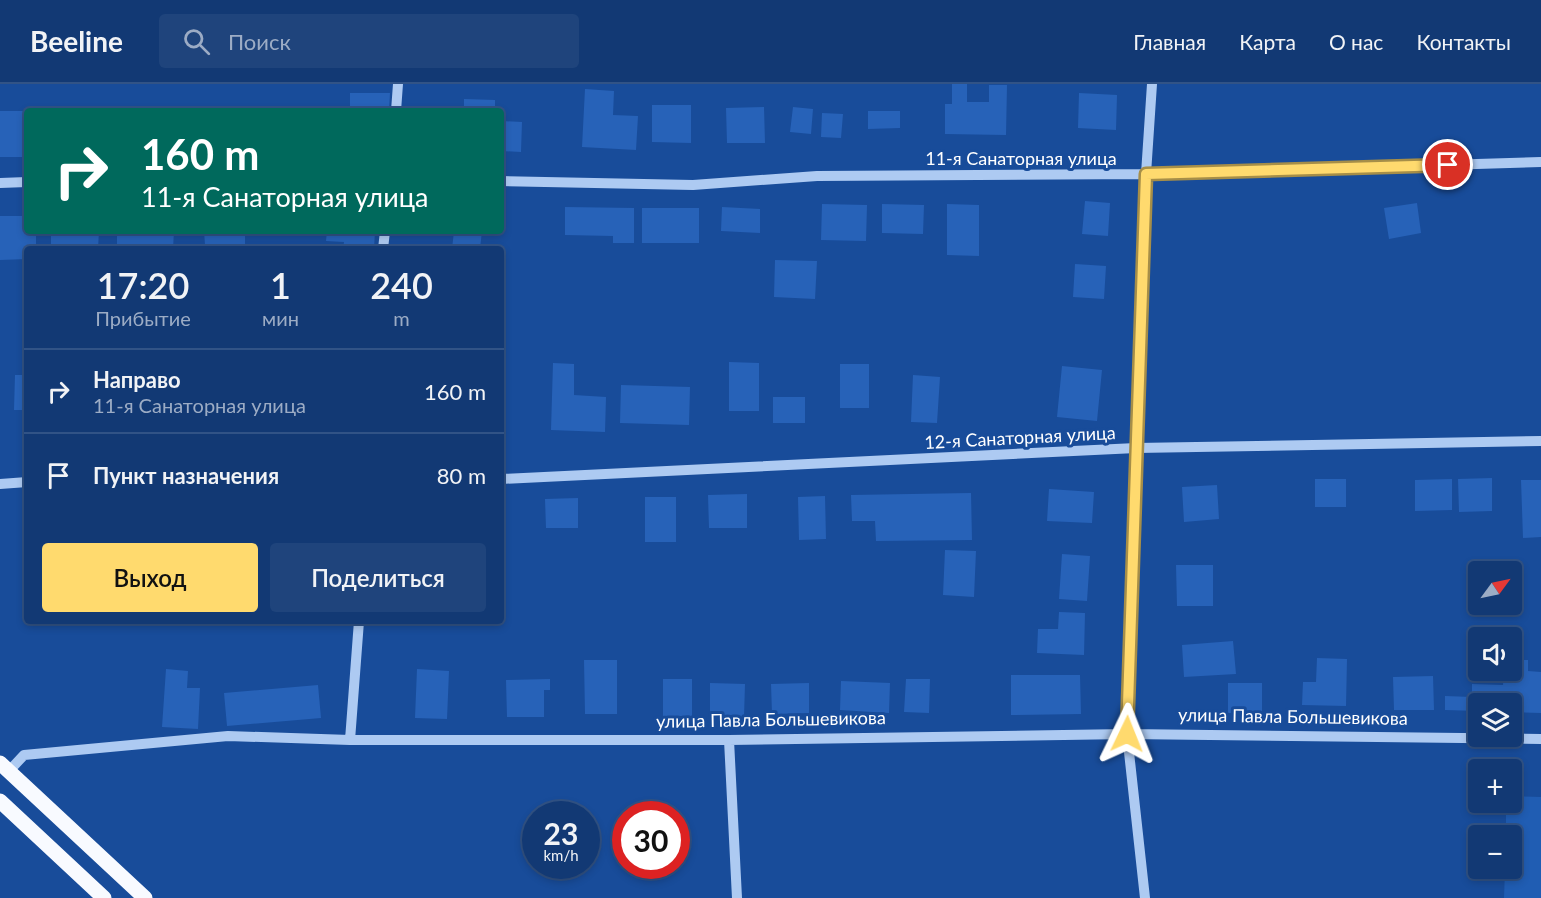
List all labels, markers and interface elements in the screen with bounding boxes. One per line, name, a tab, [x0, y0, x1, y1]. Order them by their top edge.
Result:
search box	[159, 14, 579, 68]
text: Beeline	[30, 24, 123, 58]
icon: search	[180, 25, 213, 58]
text: Поиск	[228, 28, 291, 55]
text: Главная	[1133, 29, 1206, 54]
text: Карта	[1239, 29, 1296, 54]
text: О нас	[1329, 29, 1383, 54]
text: Контакты	[1416, 29, 1511, 54]
text: 160 m	[141, 129, 259, 179]
icon: right	[42, 132, 120, 210]
pin	[1422, 139, 1473, 190]
street label: 11-я Санаторная улица	[925, 147, 1117, 169]
icon: arrive	[1431, 148, 1464, 181]
text: 11-я Санаторная улица	[141, 180, 428, 213]
text: 17:20	[97, 263, 189, 307]
text: 1	[270, 263, 291, 307]
text: 240	[370, 263, 433, 307]
text: Прибытие	[95, 306, 191, 330]
text: мин	[262, 306, 299, 330]
text: m	[393, 306, 410, 330]
text: Направо	[93, 366, 181, 393]
icon: right	[42, 375, 75, 408]
text: 160 m	[424, 378, 486, 405]
text: 11-я Санаторная улица	[93, 393, 306, 417]
street label: 12-я Санаторная улица	[924, 421, 1116, 453]
icon: arrive	[42, 459, 75, 492]
text: Пункт назначения	[93, 462, 279, 489]
text: 80 m	[437, 462, 486, 489]
button: Выход	[42, 543, 258, 612]
button: Поделиться	[270, 543, 486, 612]
north arrow	[1468, 561, 1522, 615]
map controls	[1468, 561, 1522, 879]
button: sound	[1468, 627, 1522, 681]
button: layers	[1468, 693, 1522, 747]
position arrow	[1095, 702, 1159, 766]
street label: улица Павла Большевикова	[1178, 703, 1408, 729]
street label: улица Павла Большевикова	[656, 706, 886, 732]
button: +	[1468, 759, 1522, 813]
speed limit sign: 30	[612, 801, 690, 879]
text: 23	[544, 815, 578, 851]
button: −	[1468, 825, 1522, 879]
text: km/h	[543, 846, 579, 864]

